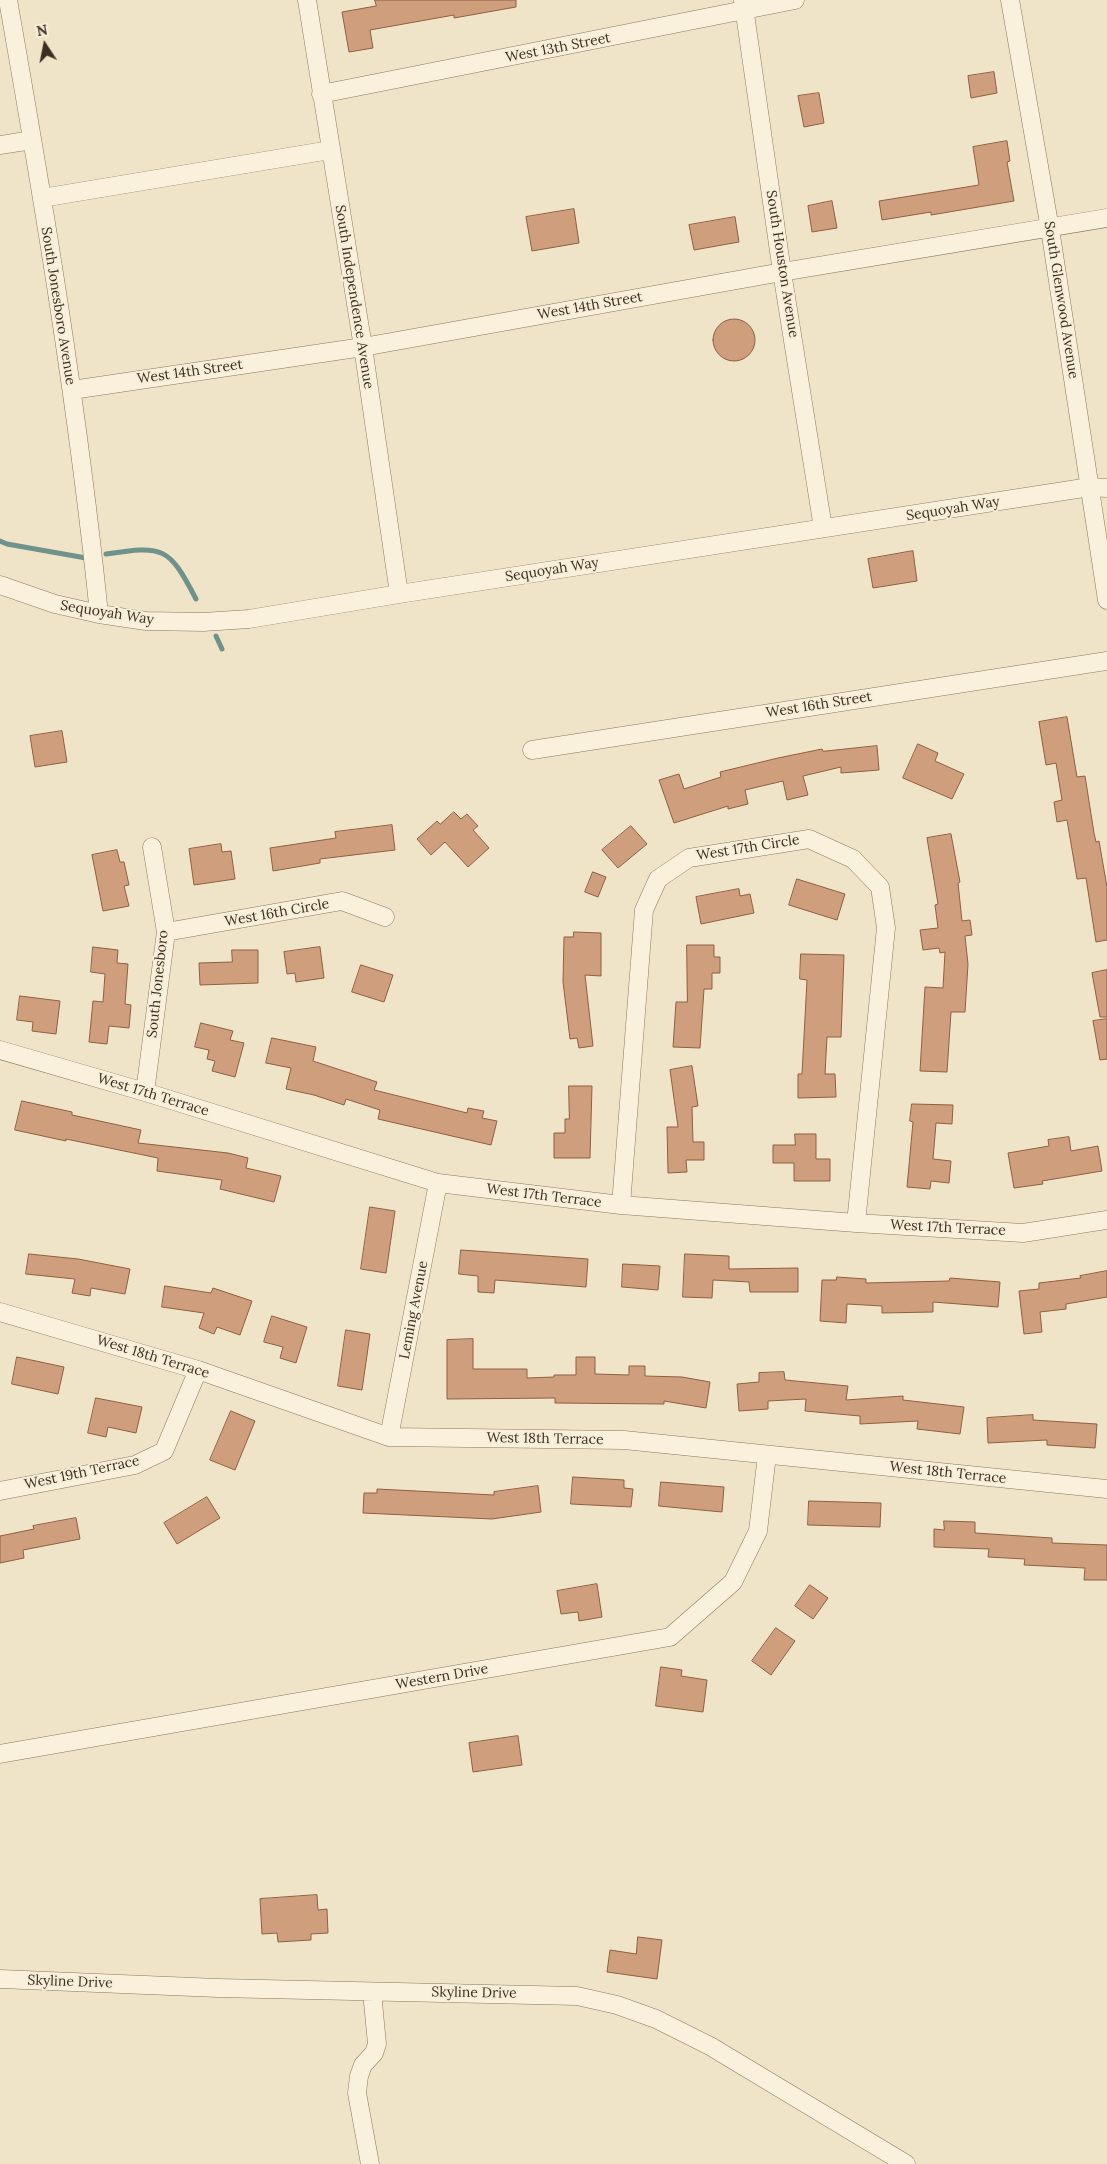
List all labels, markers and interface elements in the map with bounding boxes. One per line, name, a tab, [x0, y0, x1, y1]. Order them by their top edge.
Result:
north arrow	[20, 20, 70, 70]
text: N	[35, 20, 49, 40]
street label: West 13th Street	[504, 30, 612, 66]
street label: South Houston Avenue	[762, 189, 802, 339]
street label: South Independence Avenue	[331, 204, 377, 390]
street label: South Glenwood Avenue	[1040, 220, 1082, 380]
street label: South Jonesboro Avenue	[37, 226, 79, 386]
street label: West 14th Street	[536, 288, 644, 324]
street label: West 14th Street	[136, 356, 244, 388]
street label: Sequoyah Way	[905, 493, 1001, 525]
street label: Sequoyah Way	[504, 554, 600, 586]
street label: Sequoyah Way	[59, 597, 155, 629]
street label: West 16th Street	[765, 688, 873, 722]
street label: West 17th Circle	[695, 832, 801, 864]
street label: West 16th Circle	[223, 896, 331, 930]
street label: South Jonesboro	[144, 929, 172, 1039]
street label: West 17th Terrace	[95, 1070, 211, 1120]
street label: West 17th Terrace	[486, 1181, 602, 1211]
street label: West 17th Terrace	[890, 1217, 1006, 1239]
street label: Leming Avenue	[396, 1260, 432, 1360]
street label: West 18th Terrace	[95, 1332, 211, 1382]
street label: West 18th Terrace	[486, 1430, 604, 1448]
street label: West 19th Terrace	[23, 1453, 141, 1493]
street label: West 18th Terrace	[889, 1459, 1007, 1487]
street label: Western Drive	[394, 1661, 490, 1693]
street label: Skyline Drive	[27, 1972, 113, 1992]
street label: Skyline Drive	[431, 1984, 517, 2002]

